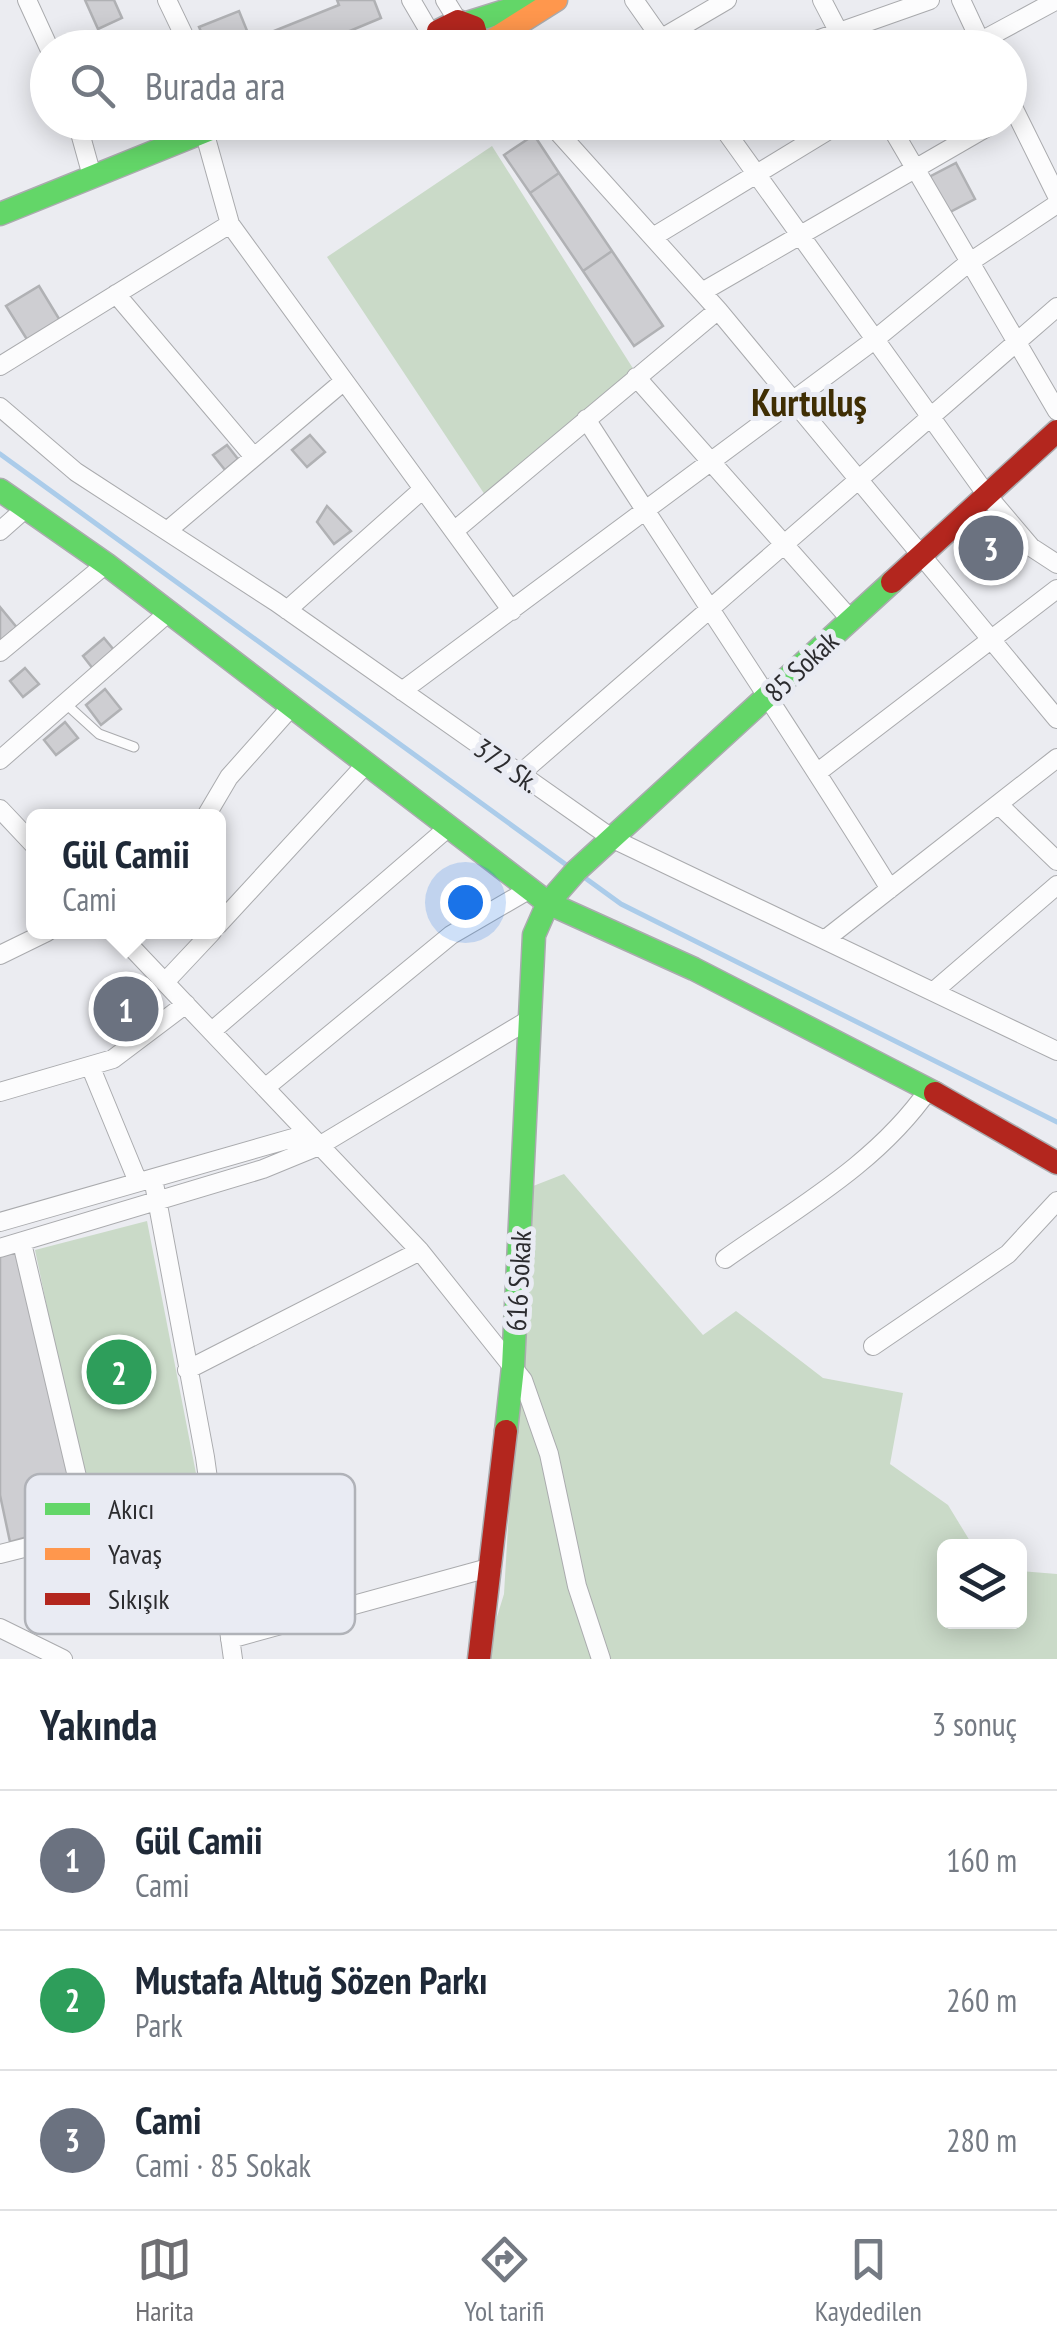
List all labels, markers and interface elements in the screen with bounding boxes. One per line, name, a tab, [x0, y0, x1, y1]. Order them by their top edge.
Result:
search box	[30, 30, 1027, 140]
icon: search	[65, 58, 120, 113]
text: Burada ara	[145, 61, 286, 110]
district label: Kurtuluş	[751, 377, 867, 426]
pin: 3	[958, 510, 1024, 586]
street label: 85 Sokak	[756, 622, 846, 710]
street label: 372 Sk.	[467, 729, 547, 801]
popup	[26, 809, 226, 939]
text: Gül Camii	[62, 829, 190, 878]
your location	[440, 877, 491, 928]
text: Cami	[62, 878, 117, 920]
pin: 1	[94, 972, 158, 1046]
street label: 616 Sokak	[497, 1230, 539, 1332]
pin: 2	[86, 1334, 152, 1410]
legend	[25, 1474, 355, 1634]
text: Akıcı	[108, 1490, 154, 1527]
text: Yavaş	[108, 1535, 162, 1572]
map controls	[937, 1539, 1027, 1629]
button: layers	[937, 1539, 1027, 1629]
text: Sıkışık	[108, 1580, 170, 1617]
text: Yakında	[40, 1697, 157, 1752]
text: 3 sonuç	[932, 1703, 1017, 1745]
text: Gül Camii	[135, 1815, 263, 1864]
text: 1	[65, 1839, 80, 1881]
text: 160 m	[946, 1839, 1017, 1881]
text: Cami	[135, 1864, 190, 1906]
text: Mustafa Altuğ Sözen Parkı	[135, 1955, 488, 2004]
text: 2	[65, 1979, 80, 2021]
text: 260 m	[946, 1979, 1017, 2021]
text: Park	[135, 2004, 183, 2046]
text: Cami	[135, 2095, 202, 2144]
text: 3	[65, 2119, 80, 2161]
text: 280 m	[946, 2119, 1017, 2161]
text: Cami · 85 Sokak	[135, 2144, 311, 2186]
tab: Harita	[135, 2232, 194, 2329]
tab: Yol tarifi	[464, 2232, 544, 2329]
tab: Kaydedilen	[815, 2232, 922, 2329]

